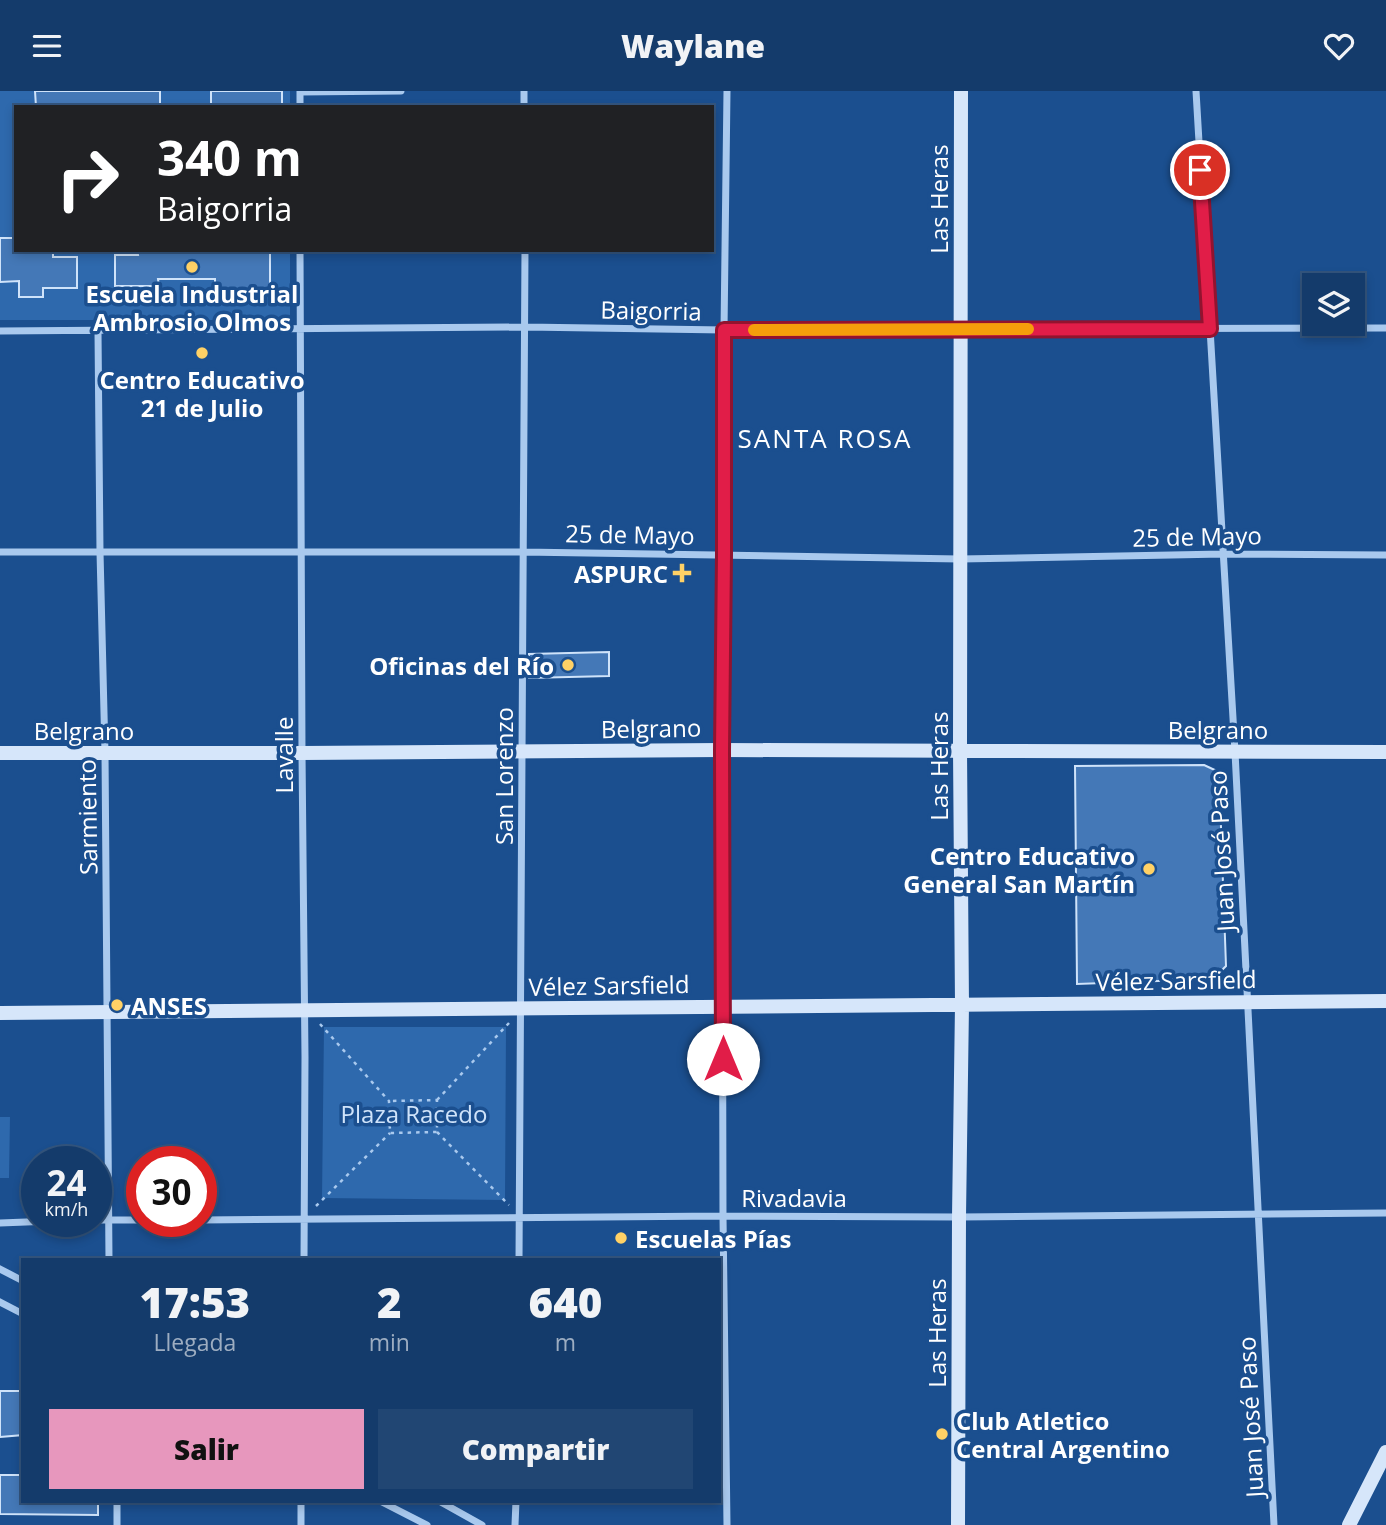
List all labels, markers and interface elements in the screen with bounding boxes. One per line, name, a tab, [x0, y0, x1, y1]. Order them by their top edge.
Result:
text: Waylane	[621, 24, 765, 67]
icon: menu	[28, 27, 66, 65]
icon: heart	[1320, 27, 1358, 65]
text: 340 m	[157, 124, 302, 190]
icon: right	[42, 133, 133, 224]
pin	[1170, 140, 1230, 200]
street label: Las Heras	[922, 144, 955, 254]
icon: arrive	[1181, 151, 1219, 189]
text: Baigorria	[157, 187, 292, 230]
marker: Escuela Industrial Ambrosio Olmos	[184, 259, 200, 275]
map controls	[1302, 273, 1365, 336]
button: layers	[1302, 273, 1365, 336]
place label: Escuela Industrial Ambrosio Olmos	[86, 277, 298, 338]
street label: Baigorria	[600, 293, 702, 327]
marker: Centro Educativo 21 de Julio	[194, 345, 210, 361]
place label: Centro Educativo 21 de Julio	[99, 363, 305, 424]
district label: SANTA ROSA	[738, 420, 912, 456]
street label: 25 de Mayo	[565, 516, 695, 552]
street label: 25 de Mayo	[1132, 518, 1262, 554]
place label: ASPURC	[574, 557, 668, 590]
marker: ASPURC	[674, 565, 690, 581]
place label: Oficinas del Río	[369, 649, 554, 682]
marker: Oficinas del Río	[560, 657, 576, 673]
street label: San Lorenzo	[487, 707, 520, 845]
street label: Belgrano	[601, 711, 701, 745]
street label: Las Heras	[922, 711, 955, 821]
street label: Belgrano	[1168, 713, 1268, 746]
street label: Belgrano	[34, 714, 134, 747]
street label: Lavalle	[267, 717, 300, 793]
street label: Sarmiento	[69, 759, 105, 875]
street label: Juan José Paso	[1200, 770, 1242, 934]
place label: Centro Educativo General San Martín	[903, 839, 1135, 900]
marker: Centro Educativo General San Martín	[1141, 861, 1157, 877]
street label: Vélez Sarsfield	[1095, 962, 1257, 998]
street label: Vélez Sarsfield	[528, 967, 690, 1003]
place label: ANSES	[131, 989, 207, 1022]
marker: ANSES	[109, 997, 125, 1013]
position arrow	[686, 1022, 760, 1096]
park label: Plaza Racedo	[341, 1097, 487, 1130]
speed limit sign: 30	[126, 1146, 217, 1237]
text: 24	[46, 1159, 87, 1206]
street label: Rivadavia	[741, 1181, 847, 1214]
text: km/h	[45, 1197, 88, 1221]
place label: Escuelas Pías	[635, 1222, 792, 1255]
marker: Escuelas Pías	[613, 1230, 629, 1246]
text: 17:53	[140, 1273, 250, 1330]
text: 2	[377, 1273, 402, 1330]
text: 640	[529, 1273, 602, 1330]
street label: Las Heras	[920, 1278, 953, 1388]
text: Llegada	[153, 1326, 236, 1358]
text: min	[369, 1326, 410, 1358]
text: m	[555, 1326, 576, 1358]
street label: Juan José Paso	[1229, 1336, 1271, 1500]
place label: Club Atletico Central Argentino	[956, 1404, 1170, 1465]
button: Salir	[49, 1409, 364, 1489]
button: Compartir	[378, 1409, 693, 1489]
marker: Club Atletico Central Argentino	[934, 1426, 950, 1442]

